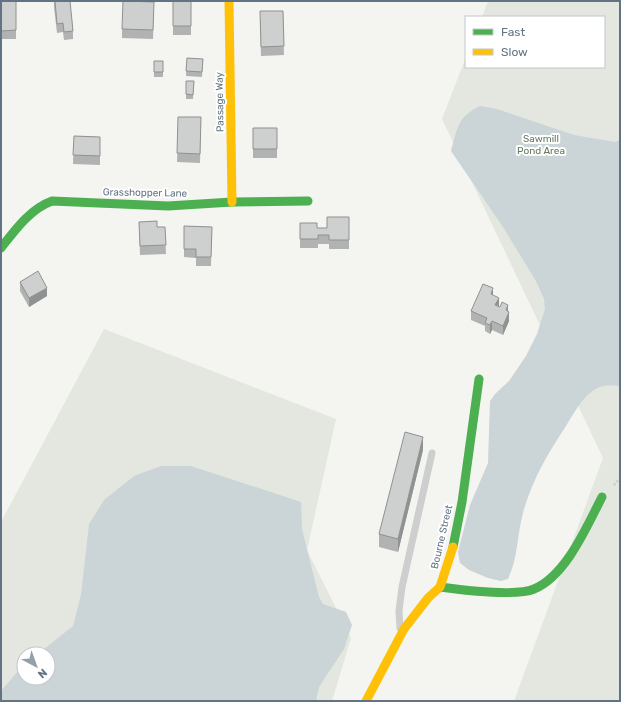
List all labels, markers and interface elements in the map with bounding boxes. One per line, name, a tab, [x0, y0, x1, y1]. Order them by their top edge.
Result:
legend	[465, 16, 605, 68]
text: Fast	[501, 25, 525, 39]
text: Slow	[501, 45, 528, 59]
street label: Passage Way	[213, 71, 227, 132]
park label: Sawmill Pond Area	[517, 133, 565, 157]
street label: Grasshopper Lane	[103, 186, 188, 200]
street label: Bourne Street	[429, 504, 455, 570]
north arrow	[16, 646, 56, 686]
text: N	[35, 666, 49, 681]

